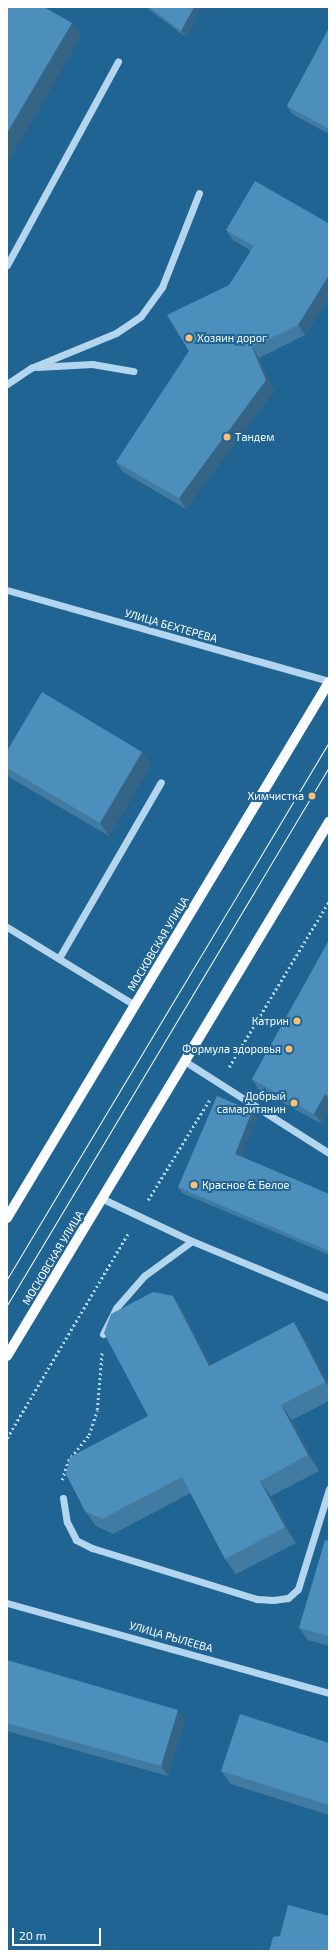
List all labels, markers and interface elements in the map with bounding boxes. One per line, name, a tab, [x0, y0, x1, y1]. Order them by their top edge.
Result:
place label: Хозяин дорог	[197, 331, 267, 345]
marker: Хозяин дорог	[184, 333, 194, 343]
place label: Тандем	[235, 430, 274, 444]
marker: Тандем	[222, 432, 232, 442]
street label: УЛИЦА БЕХТЕРЕВА	[123, 606, 219, 646]
place label: Химчистка	[247, 789, 304, 803]
marker: Химчистка	[307, 791, 317, 801]
street label: МОСКОВСКАЯ УЛИЦА	[125, 894, 191, 994]
place label: Катрин	[252, 1014, 289, 1028]
marker: Катрин	[292, 1016, 302, 1026]
place label: Формула здоровья	[182, 1042, 281, 1056]
marker: Формула здоровья	[284, 1044, 294, 1054]
place label: Добрый самаритянин	[217, 1090, 286, 1116]
marker: Добрый самаритянин	[289, 1098, 299, 1108]
place label: Красное & Белое	[202, 1178, 289, 1192]
marker: Красное & Белое	[189, 1180, 199, 1190]
street label: МОСКОВСКАЯ УЛИЦА	[20, 1208, 86, 1308]
street label: УЛИЦА РЫЛЕЕВА	[128, 1619, 214, 1655]
scale bar	[14, 1920, 103, 1946]
text: 20 m	[19, 1928, 46, 1942]

